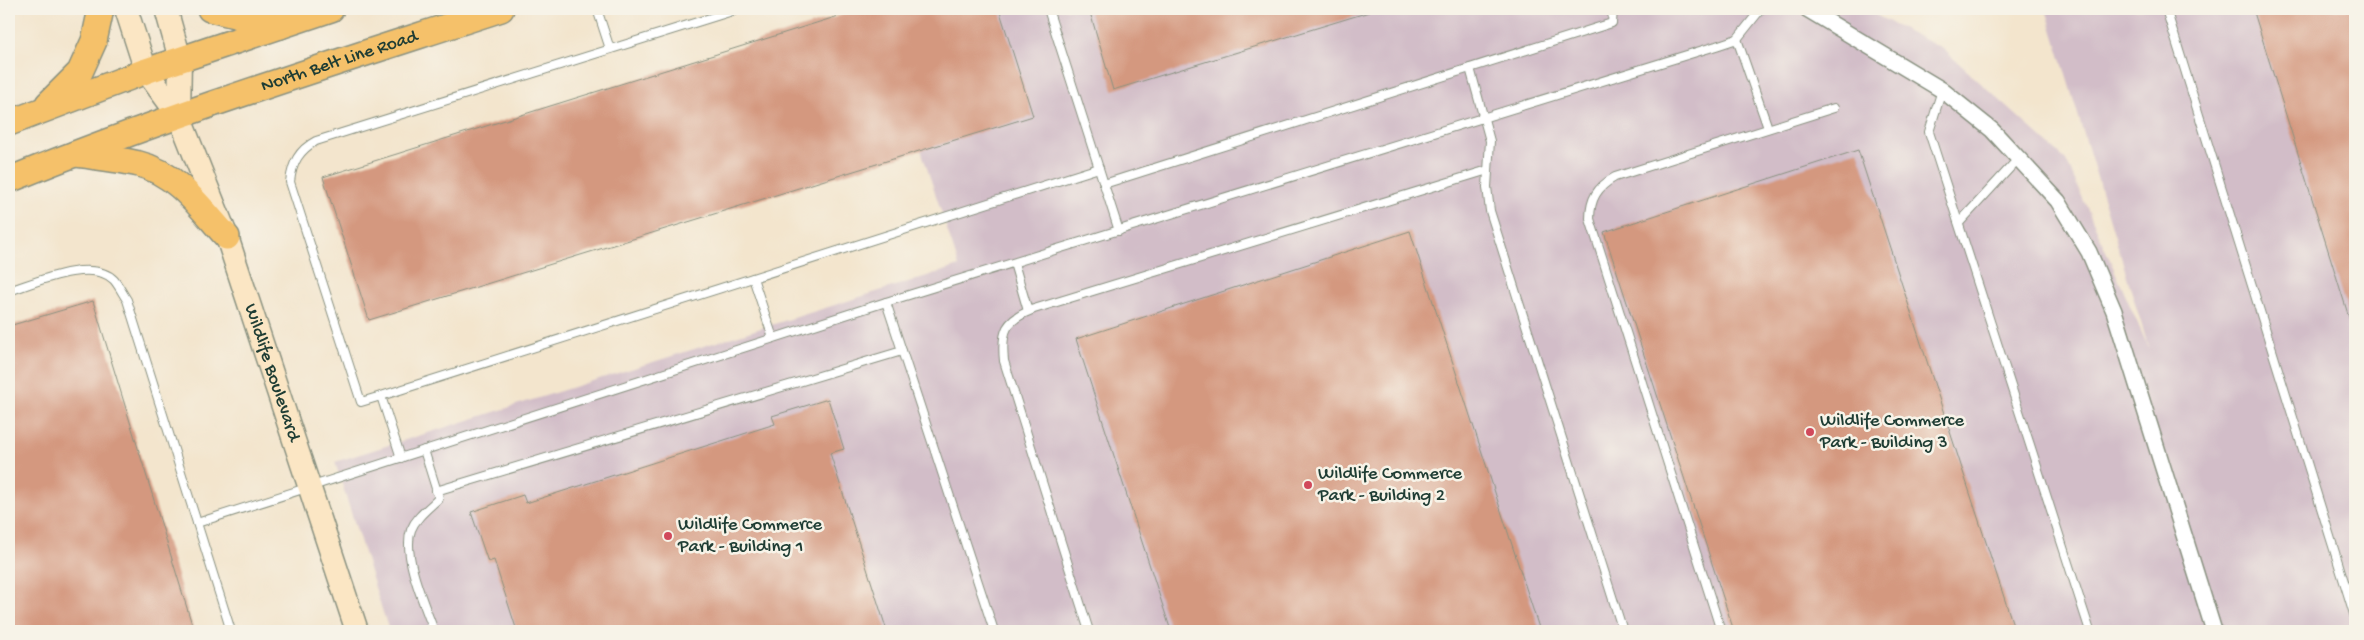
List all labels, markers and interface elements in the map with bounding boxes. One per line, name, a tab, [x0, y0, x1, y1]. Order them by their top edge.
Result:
street label: North Belt Line Road	[258, 25, 422, 98]
street label: Wildlife Boulevard	[238, 301, 306, 446]
place label: Wildlife Commerce Park - Building 3	[1819, 410, 1964, 455]
marker: Wildlife Commerce Park - Building 3	[1804, 426, 1816, 438]
place label: Wildlife Commerce Park - Building 2	[1317, 463, 1462, 508]
marker: Wildlife Commerce Park - Building 2	[1302, 479, 1314, 491]
place label: Wildlife Commerce Park - Building 1	[677, 514, 822, 559]
marker: Wildlife Commerce Park - Building 1	[662, 530, 674, 542]

